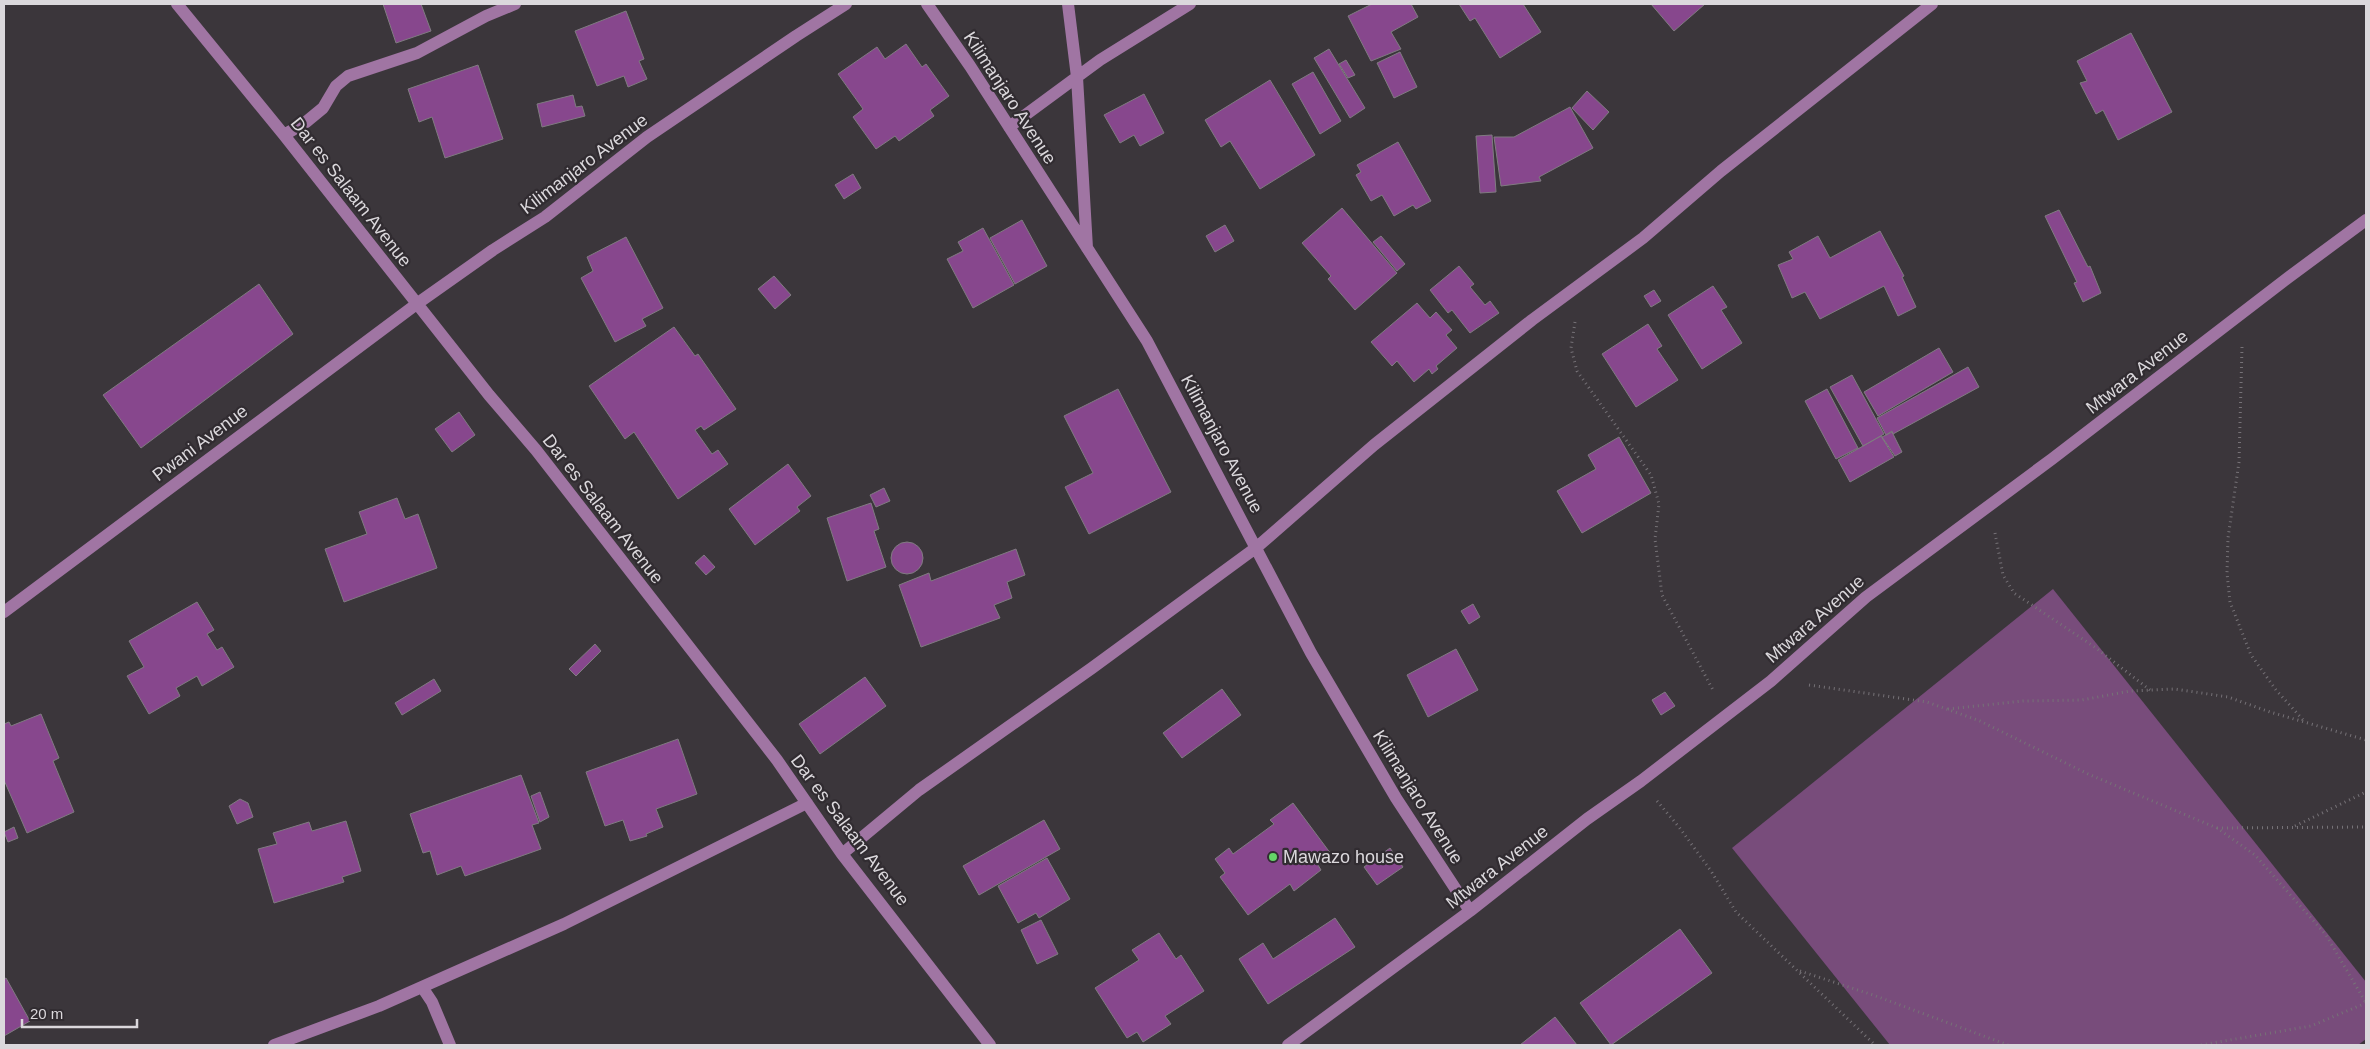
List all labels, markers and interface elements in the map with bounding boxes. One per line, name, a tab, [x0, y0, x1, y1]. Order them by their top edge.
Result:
street label: Kilimanjaro Avenue	[960, 28, 1060, 168]
street label: Kilimanjaro Avenue	[517, 110, 651, 218]
street label: Dar es Salaam Avenue	[287, 113, 415, 271]
street label: Mtwara Avenue	[2082, 326, 2192, 418]
street label: Kilimanjaro Avenue	[1177, 371, 1267, 517]
street label: Pwani Avenue	[149, 401, 251, 485]
street label: Dar es Salaam Avenue	[539, 430, 667, 588]
street label: Mtwara Avenue	[1762, 571, 1868, 667]
street label: Kilimanjaro Avenue	[1369, 727, 1467, 867]
street label: Dar es Salaam Avenue	[787, 751, 913, 909]
street label: Mtwara Avenue	[1442, 821, 1552, 913]
place label: Mawazo house	[1283, 847, 1404, 867]
marker: Mawazo house	[1267, 851, 1279, 863]
scale bar	[22, 996, 138, 1028]
text: 20 m	[30, 1005, 63, 1022]

